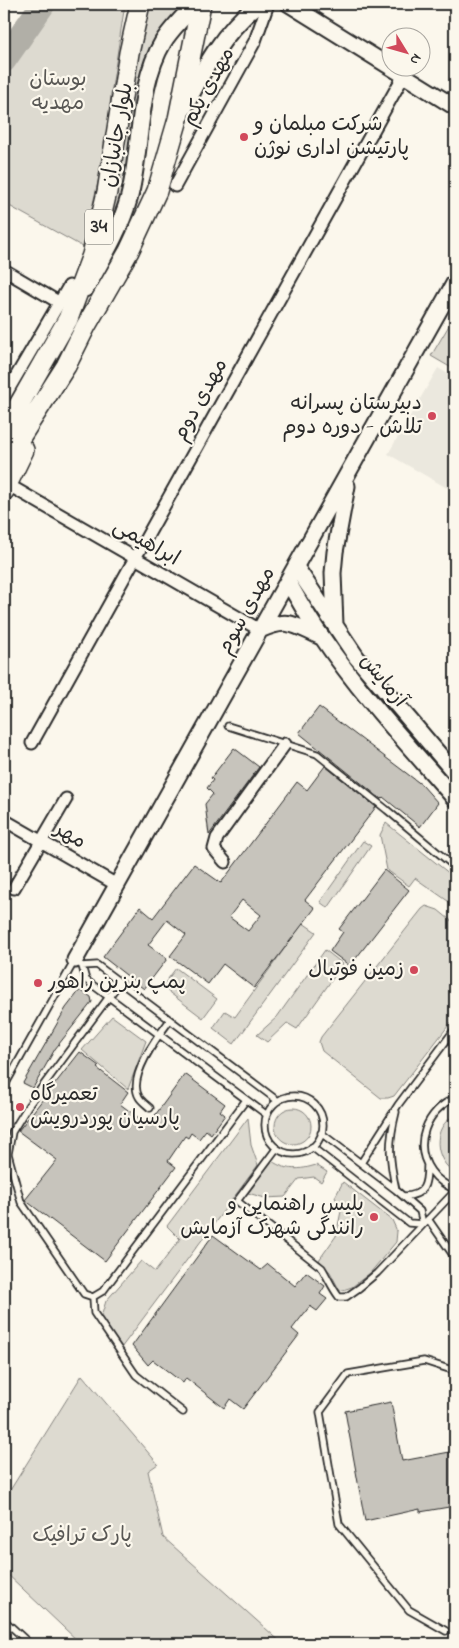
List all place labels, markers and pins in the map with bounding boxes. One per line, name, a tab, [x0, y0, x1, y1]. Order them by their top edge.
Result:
place label: شرکت مبلمان و پارتیشن اداری نوژن	[252, 110, 409, 164]
marker: شرکت مبلمان و پارتیشن اداری نوژن	[238, 131, 250, 143]
place label: دبیرستان پسرانه تلاش - دوره دوم	[282, 389, 423, 443]
marker: دبیرستان پسرانه تلاش - دوره دوم	[426, 410, 438, 422]
place label: زمین فوتبال	[308, 955, 404, 985]
marker: زمین فوتبال	[408, 964, 420, 976]
place label: پمپ بنزین راهور	[47, 968, 186, 998]
marker: پمپ بنزین راهور	[32, 977, 44, 989]
place label: تعمیرگاه پارسیان پوردرویش	[30, 1080, 180, 1134]
marker: تعمیرگاه پارسیان پوردرویش	[14, 1101, 26, 1113]
place label: پلیس راهنمایی و رانندگی شهرک آزمایش	[180, 1190, 364, 1244]
marker: پلیس راهنمایی و رانندگی شهرک آزمایش	[368, 1211, 380, 1223]

